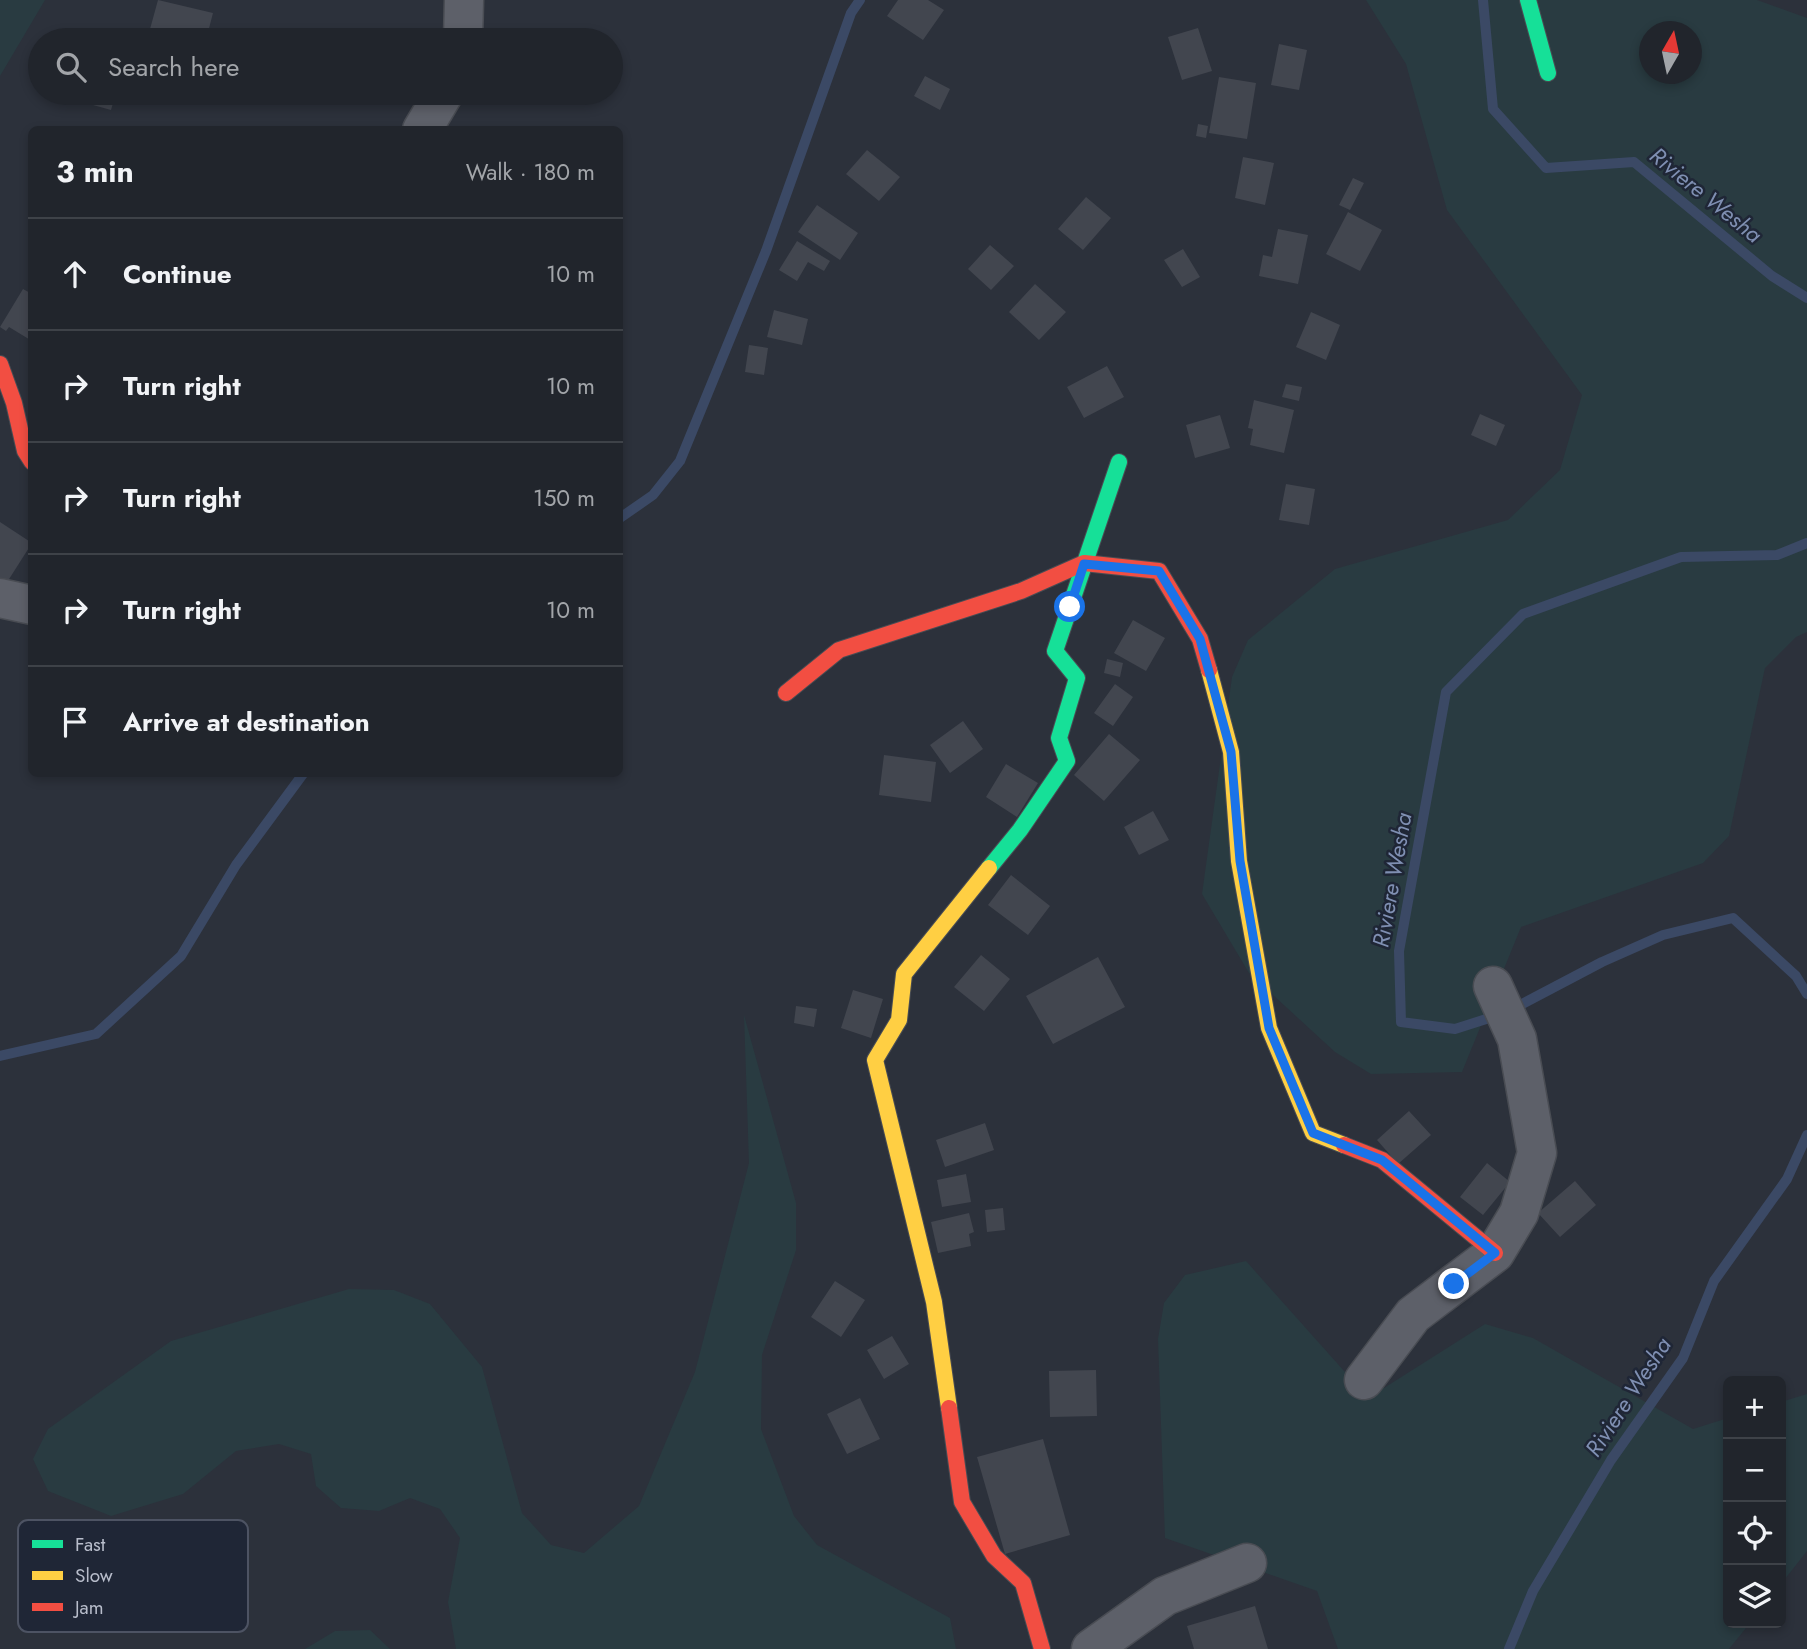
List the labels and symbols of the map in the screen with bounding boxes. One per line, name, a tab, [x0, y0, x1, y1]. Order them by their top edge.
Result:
north arrow	[1639, 21, 1702, 84]
water label: Riviere Wesha	[1642, 139, 1770, 251]
route start	[1054, 591, 1085, 622]
water label: Riviere Wesha	[1363, 810, 1421, 950]
route end	[1438, 1268, 1469, 1299]
water label: Riviere Wesha	[1577, 1330, 1680, 1463]
legend	[18, 1520, 248, 1632]
text: Fast	[75, 1531, 106, 1558]
text: Slow	[75, 1562, 113, 1589]
text: Jam	[72, 1594, 104, 1621]

